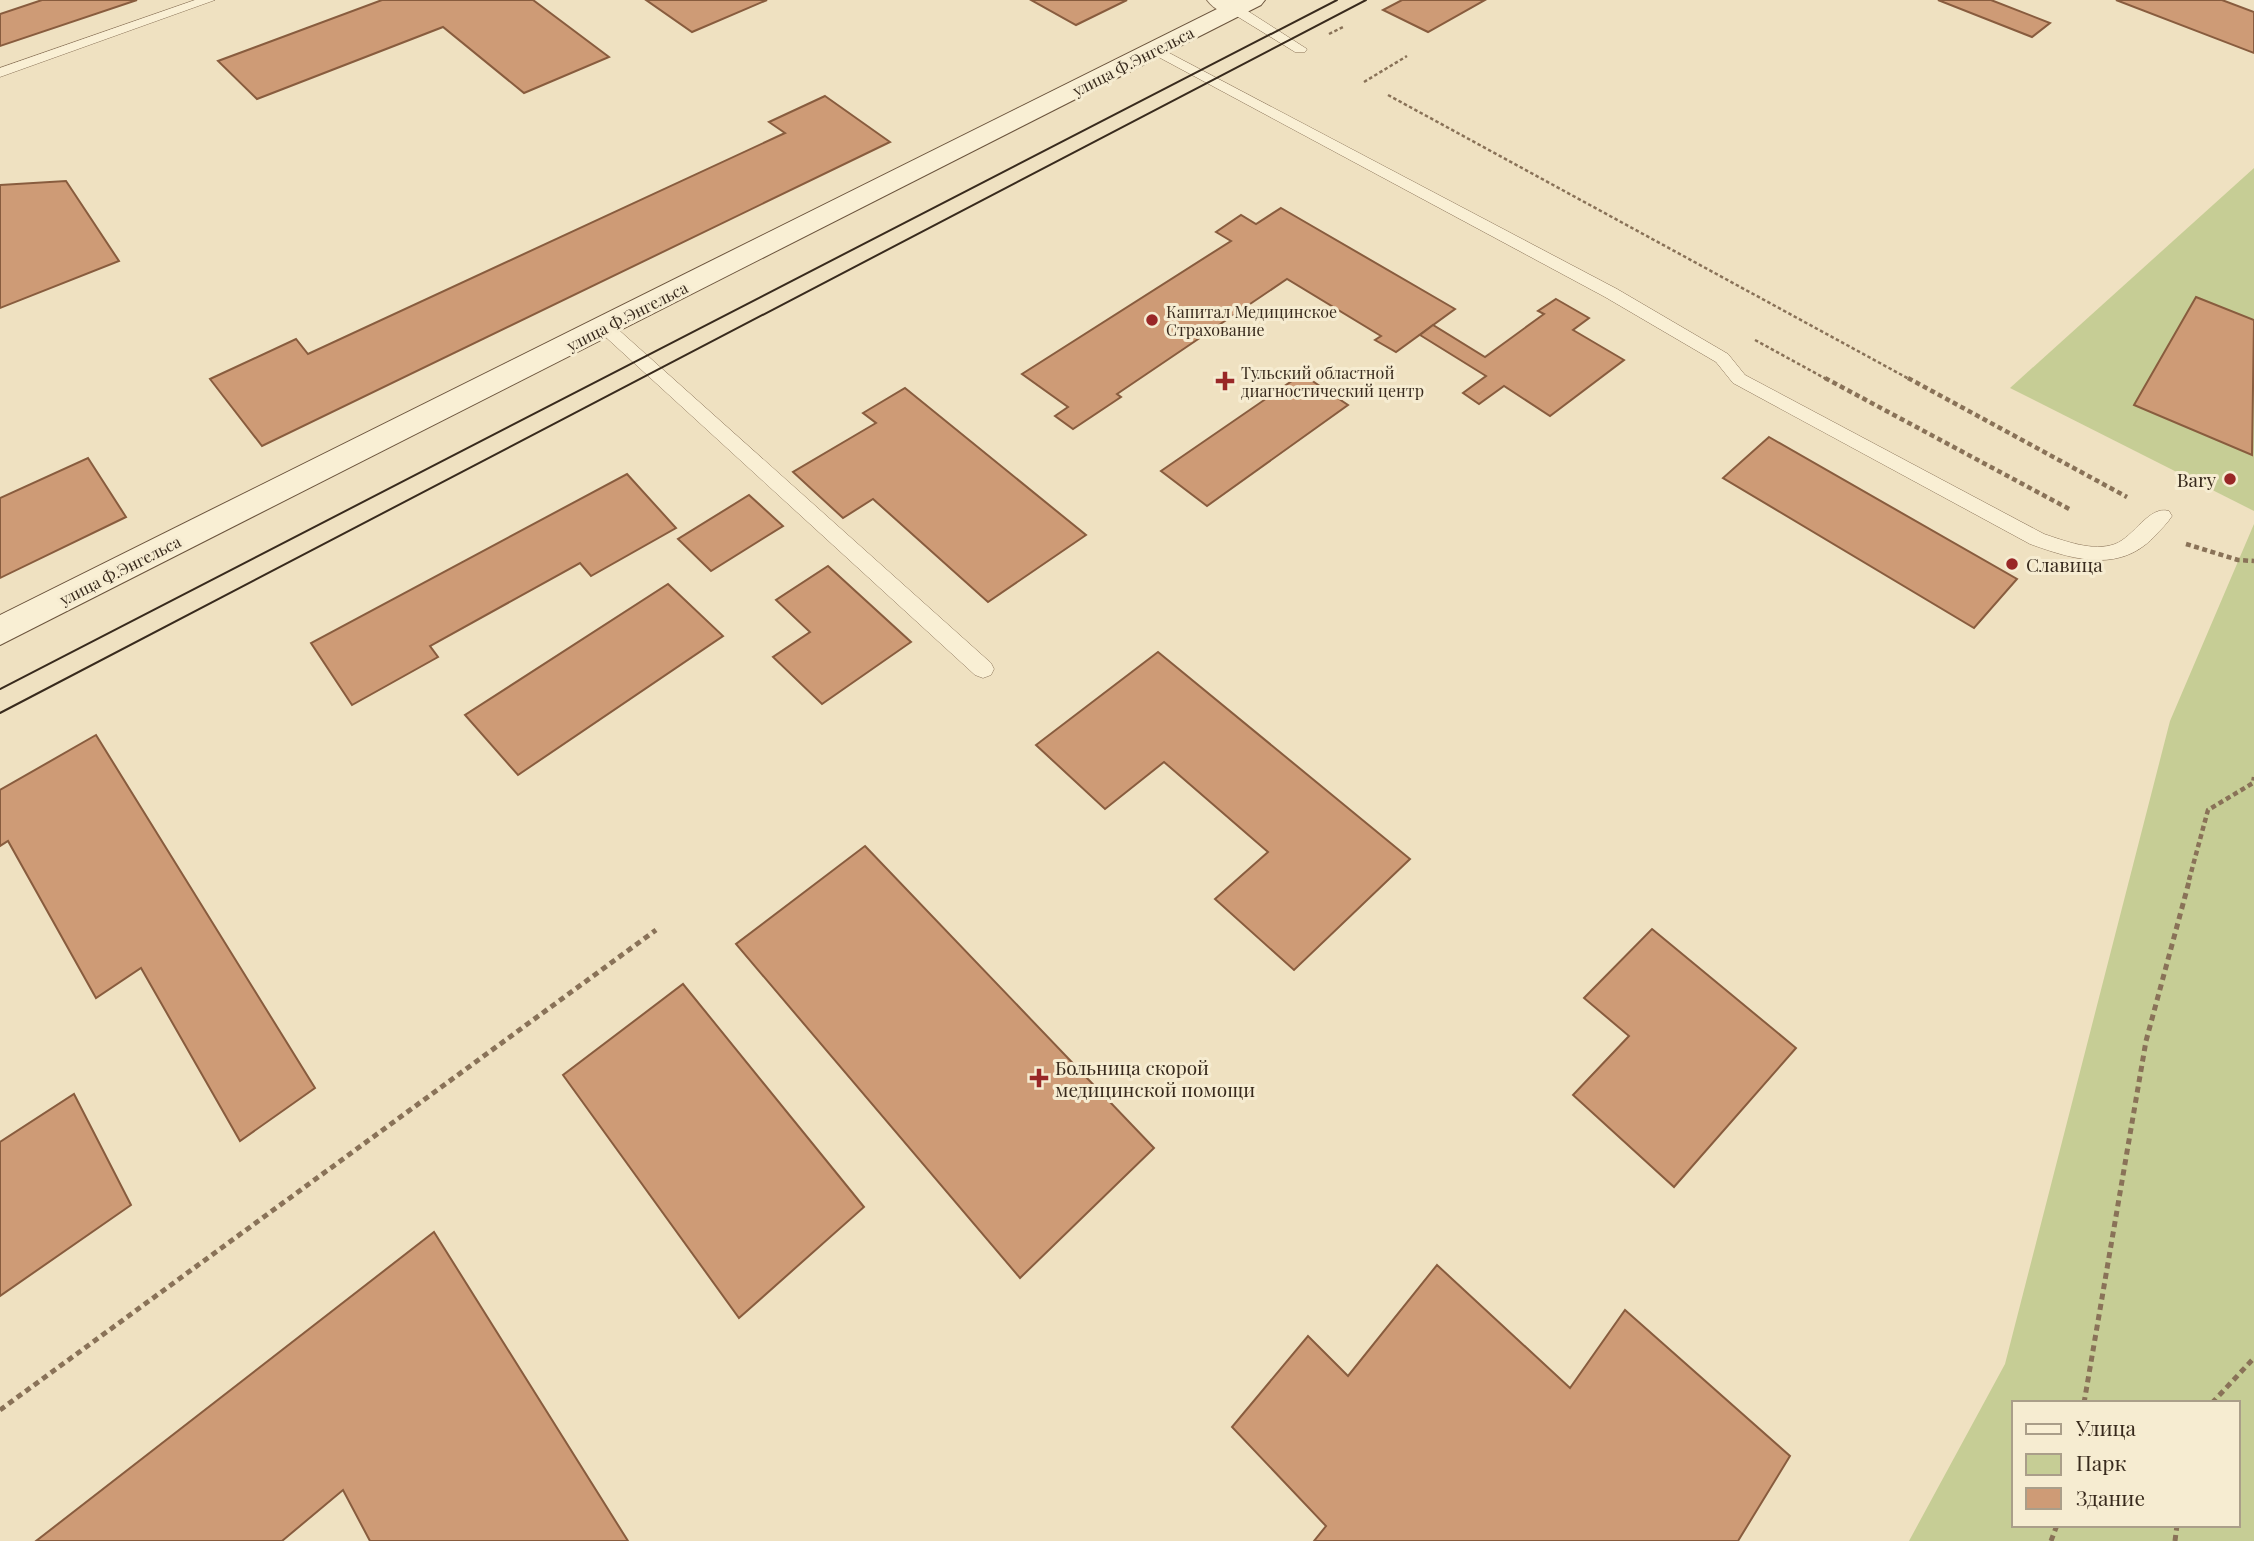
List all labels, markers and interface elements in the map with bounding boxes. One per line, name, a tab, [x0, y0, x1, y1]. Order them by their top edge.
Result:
street label: улица Ф.Энгельса	[1068, 21, 1197, 101]
street label: улица Ф.Энгельса	[562, 276, 691, 356]
place label: Капитал Медицинское Страхование	[1166, 301, 1337, 340]
marker: Капитал Медицинское Страхование	[1144, 312, 1160, 328]
place label: Тульский областной диагностический центр	[1241, 362, 1424, 401]
marker: Тульский областной диагностический центр	[1215, 371, 1235, 391]
place label: Bary	[2177, 466, 2216, 492]
marker: Bary	[2222, 471, 2238, 487]
street label: улица Ф.Энгельса	[55, 530, 184, 610]
place label: Славица	[2026, 551, 2103, 577]
marker: Славица	[2004, 556, 2020, 572]
place label: Больница скорой медицинской помощи	[1055, 1054, 1255, 1102]
marker: Больница скорой медицинской помощи	[1029, 1068, 1049, 1088]
legend	[2012, 1401, 2240, 1527]
text: Улица	[2075, 1413, 2137, 1441]
text: Парк	[2076, 1448, 2126, 1476]
text: Здание	[2076, 1483, 2145, 1511]

